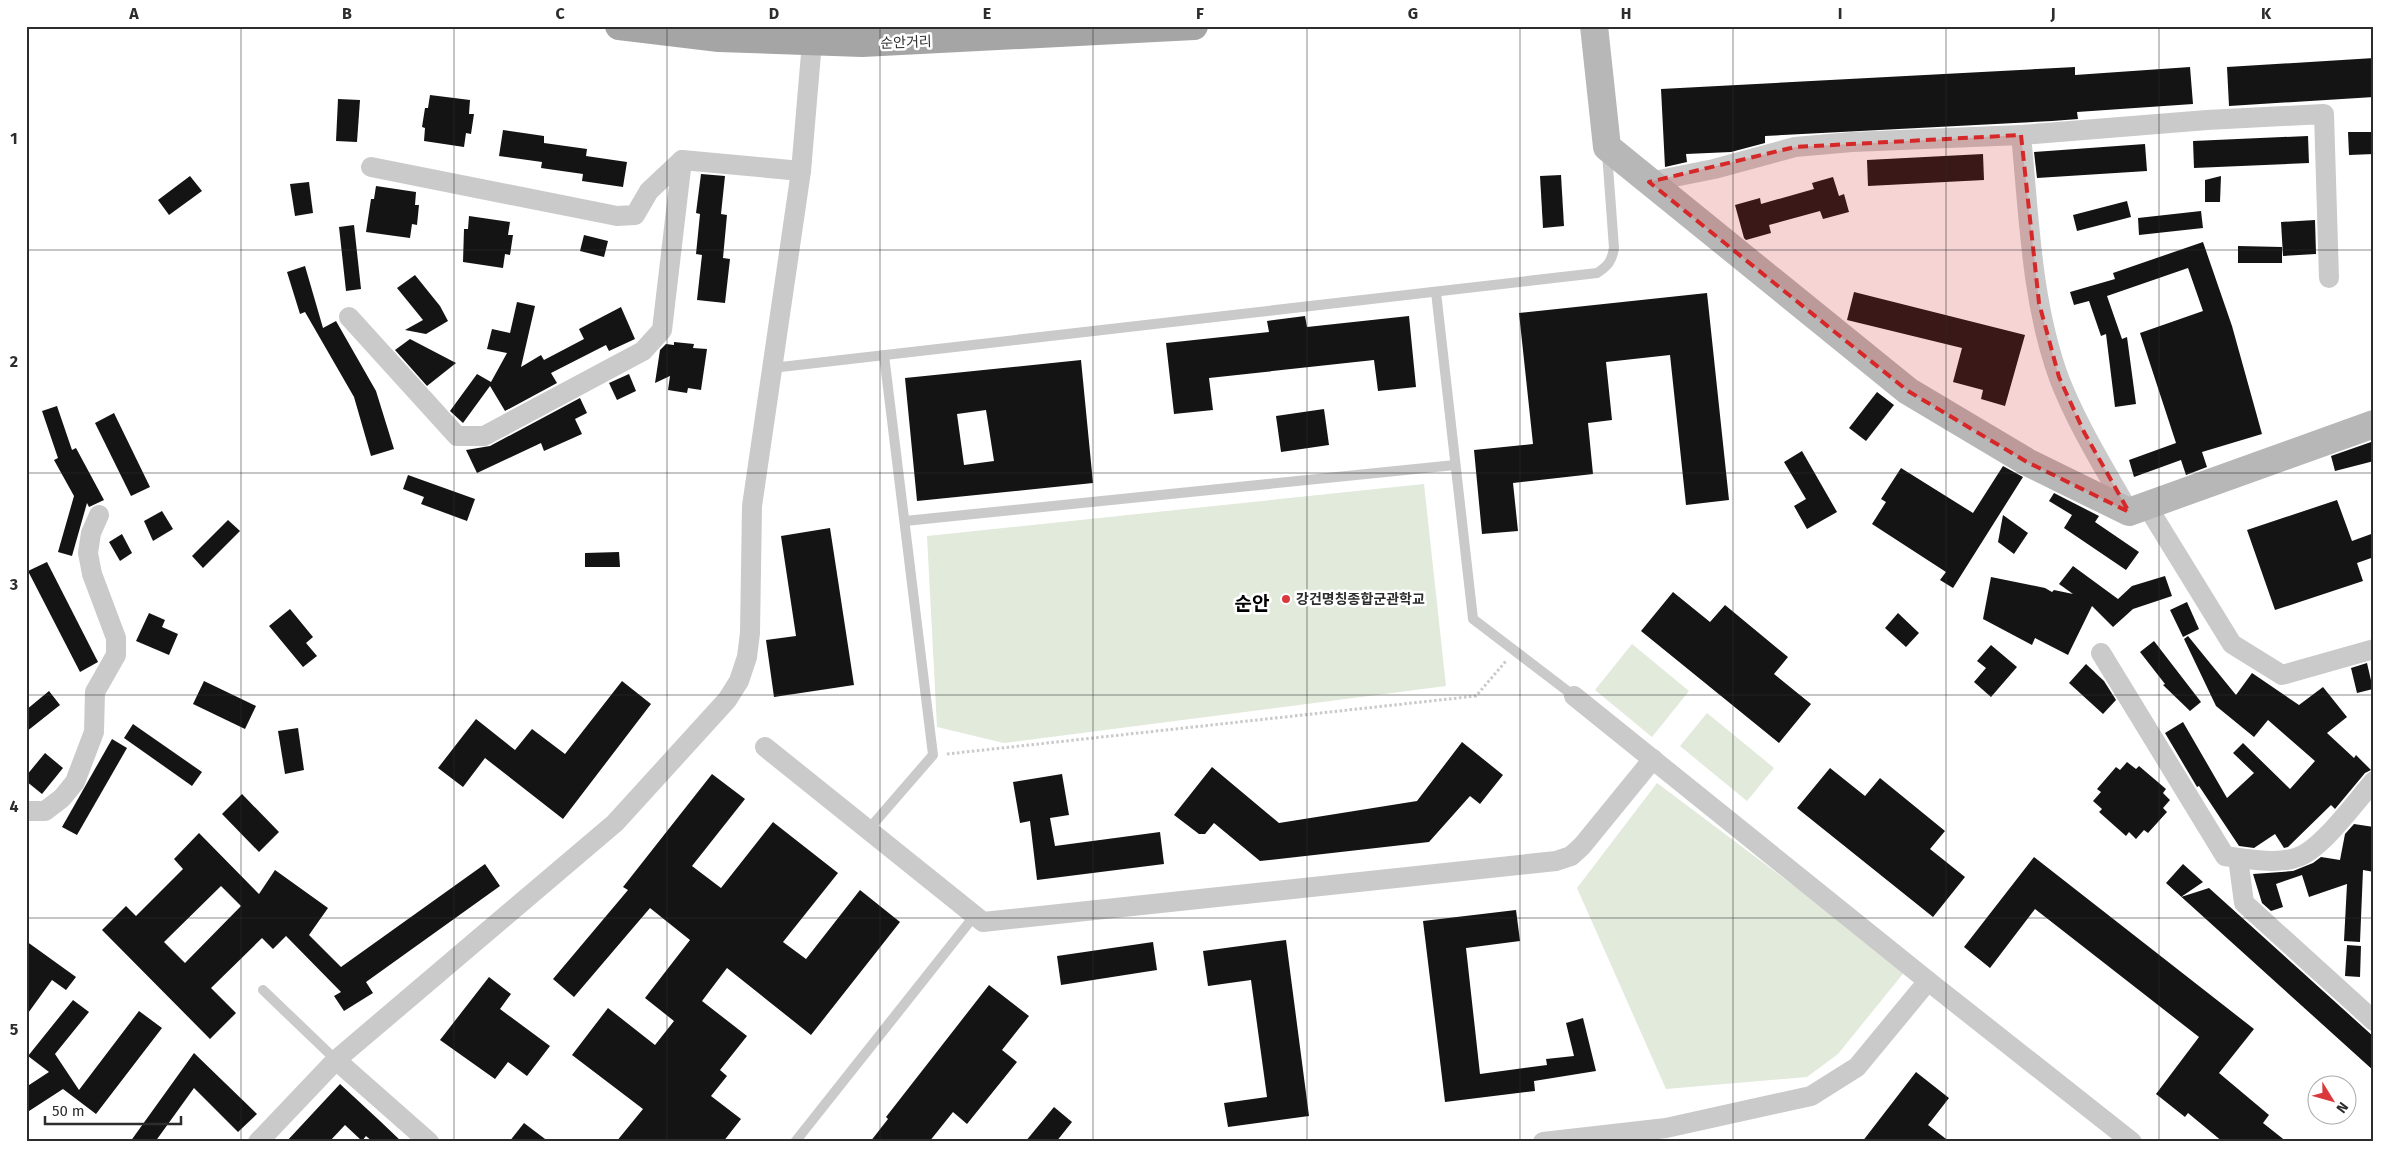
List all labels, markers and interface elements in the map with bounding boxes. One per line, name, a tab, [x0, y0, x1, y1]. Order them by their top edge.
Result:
text: A	[128, 4, 139, 23]
text: B	[342, 4, 352, 23]
text: C	[555, 4, 565, 23]
text: D	[769, 4, 779, 23]
text: E	[983, 4, 991, 23]
text: F	[1196, 4, 1204, 23]
text: G	[1408, 4, 1418, 23]
text: H	[1621, 4, 1631, 23]
text: I	[1838, 4, 1842, 23]
text: J	[2049, 4, 2056, 23]
text: K	[2261, 4, 2272, 23]
street label: 순안거리	[880, 33, 932, 52]
text: 1	[10, 129, 18, 148]
text: 2	[10, 352, 18, 371]
text: 3	[9, 575, 18, 594]
place label: 강건명칭종합군관학교	[1296, 591, 1425, 608]
district label: 순안	[1235, 592, 1270, 615]
marker: 강건명칭종합군관학교	[1280, 593, 1292, 605]
text: 4	[9, 797, 19, 816]
text: 5	[10, 1020, 19, 1039]
north arrow	[2308, 1076, 2358, 1126]
scale bar	[45, 1093, 181, 1125]
text: N	[2332, 1099, 2352, 1116]
text: 50 m	[52, 1102, 85, 1120]

